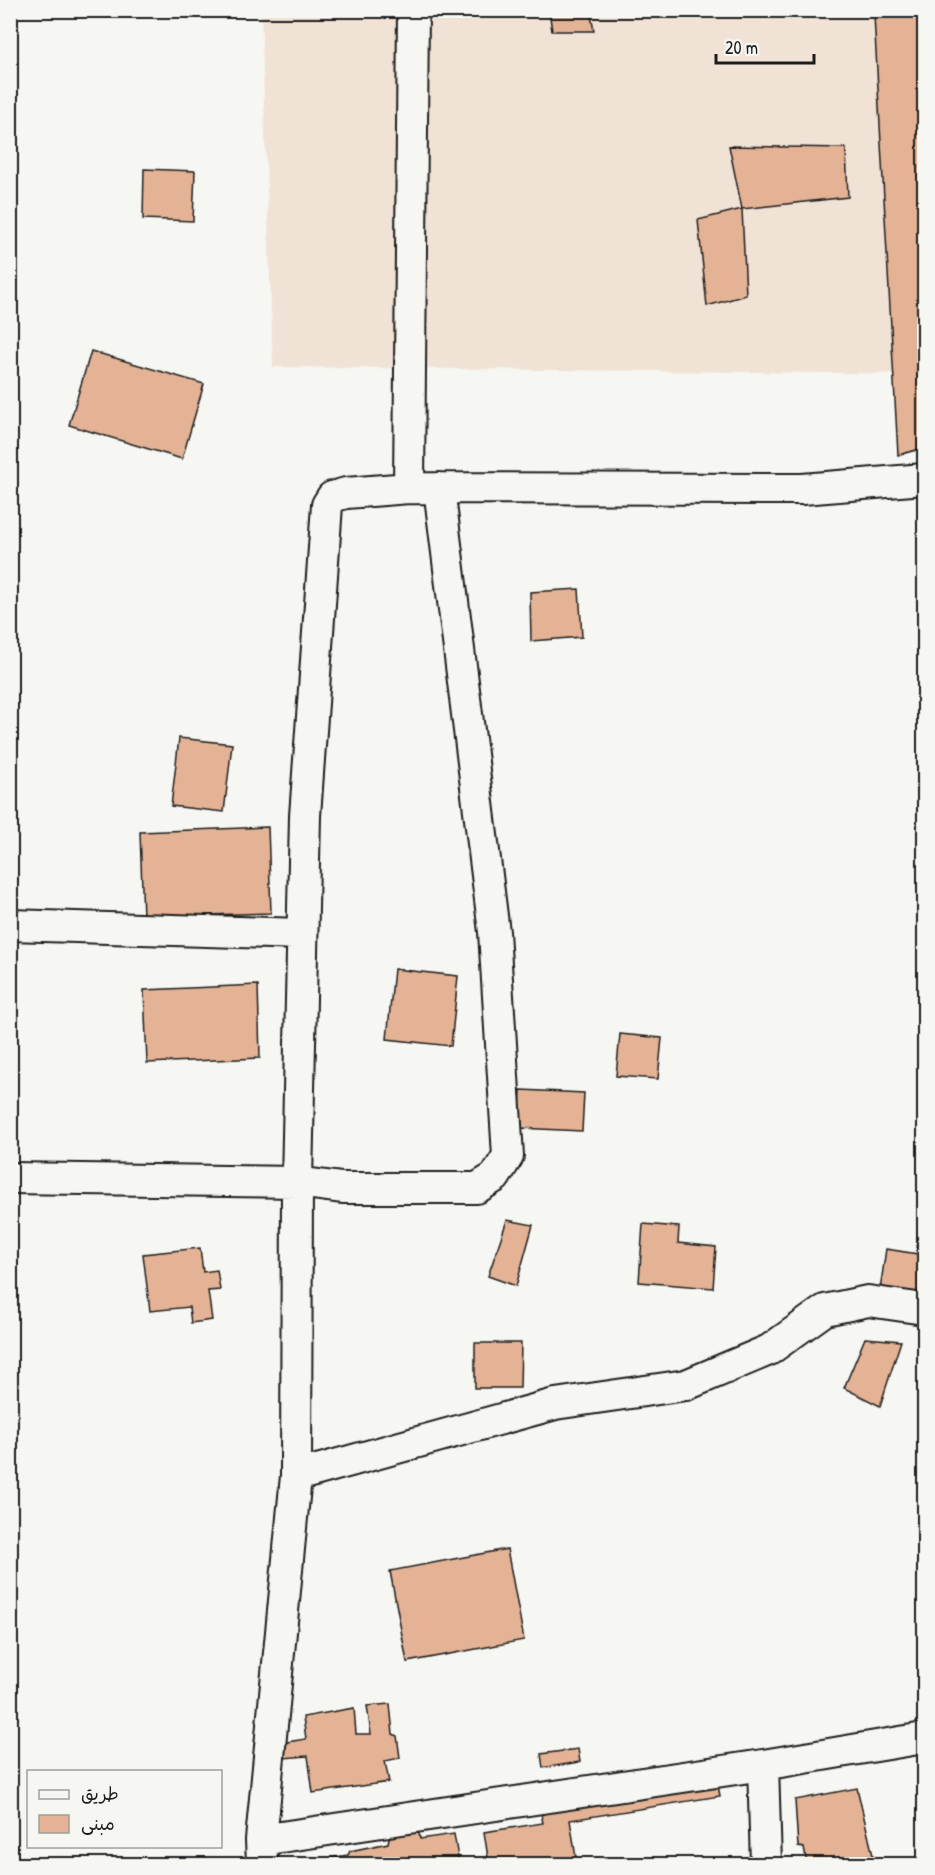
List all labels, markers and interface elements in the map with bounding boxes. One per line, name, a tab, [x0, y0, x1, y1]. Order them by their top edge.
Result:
scale bar	[716, 27, 814, 65]
text: 20 m	[725, 35, 758, 60]
legend	[27, 1770, 222, 1848]
text: طريق	[81, 1781, 119, 1806]
text: مبنى	[81, 1811, 115, 1836]

